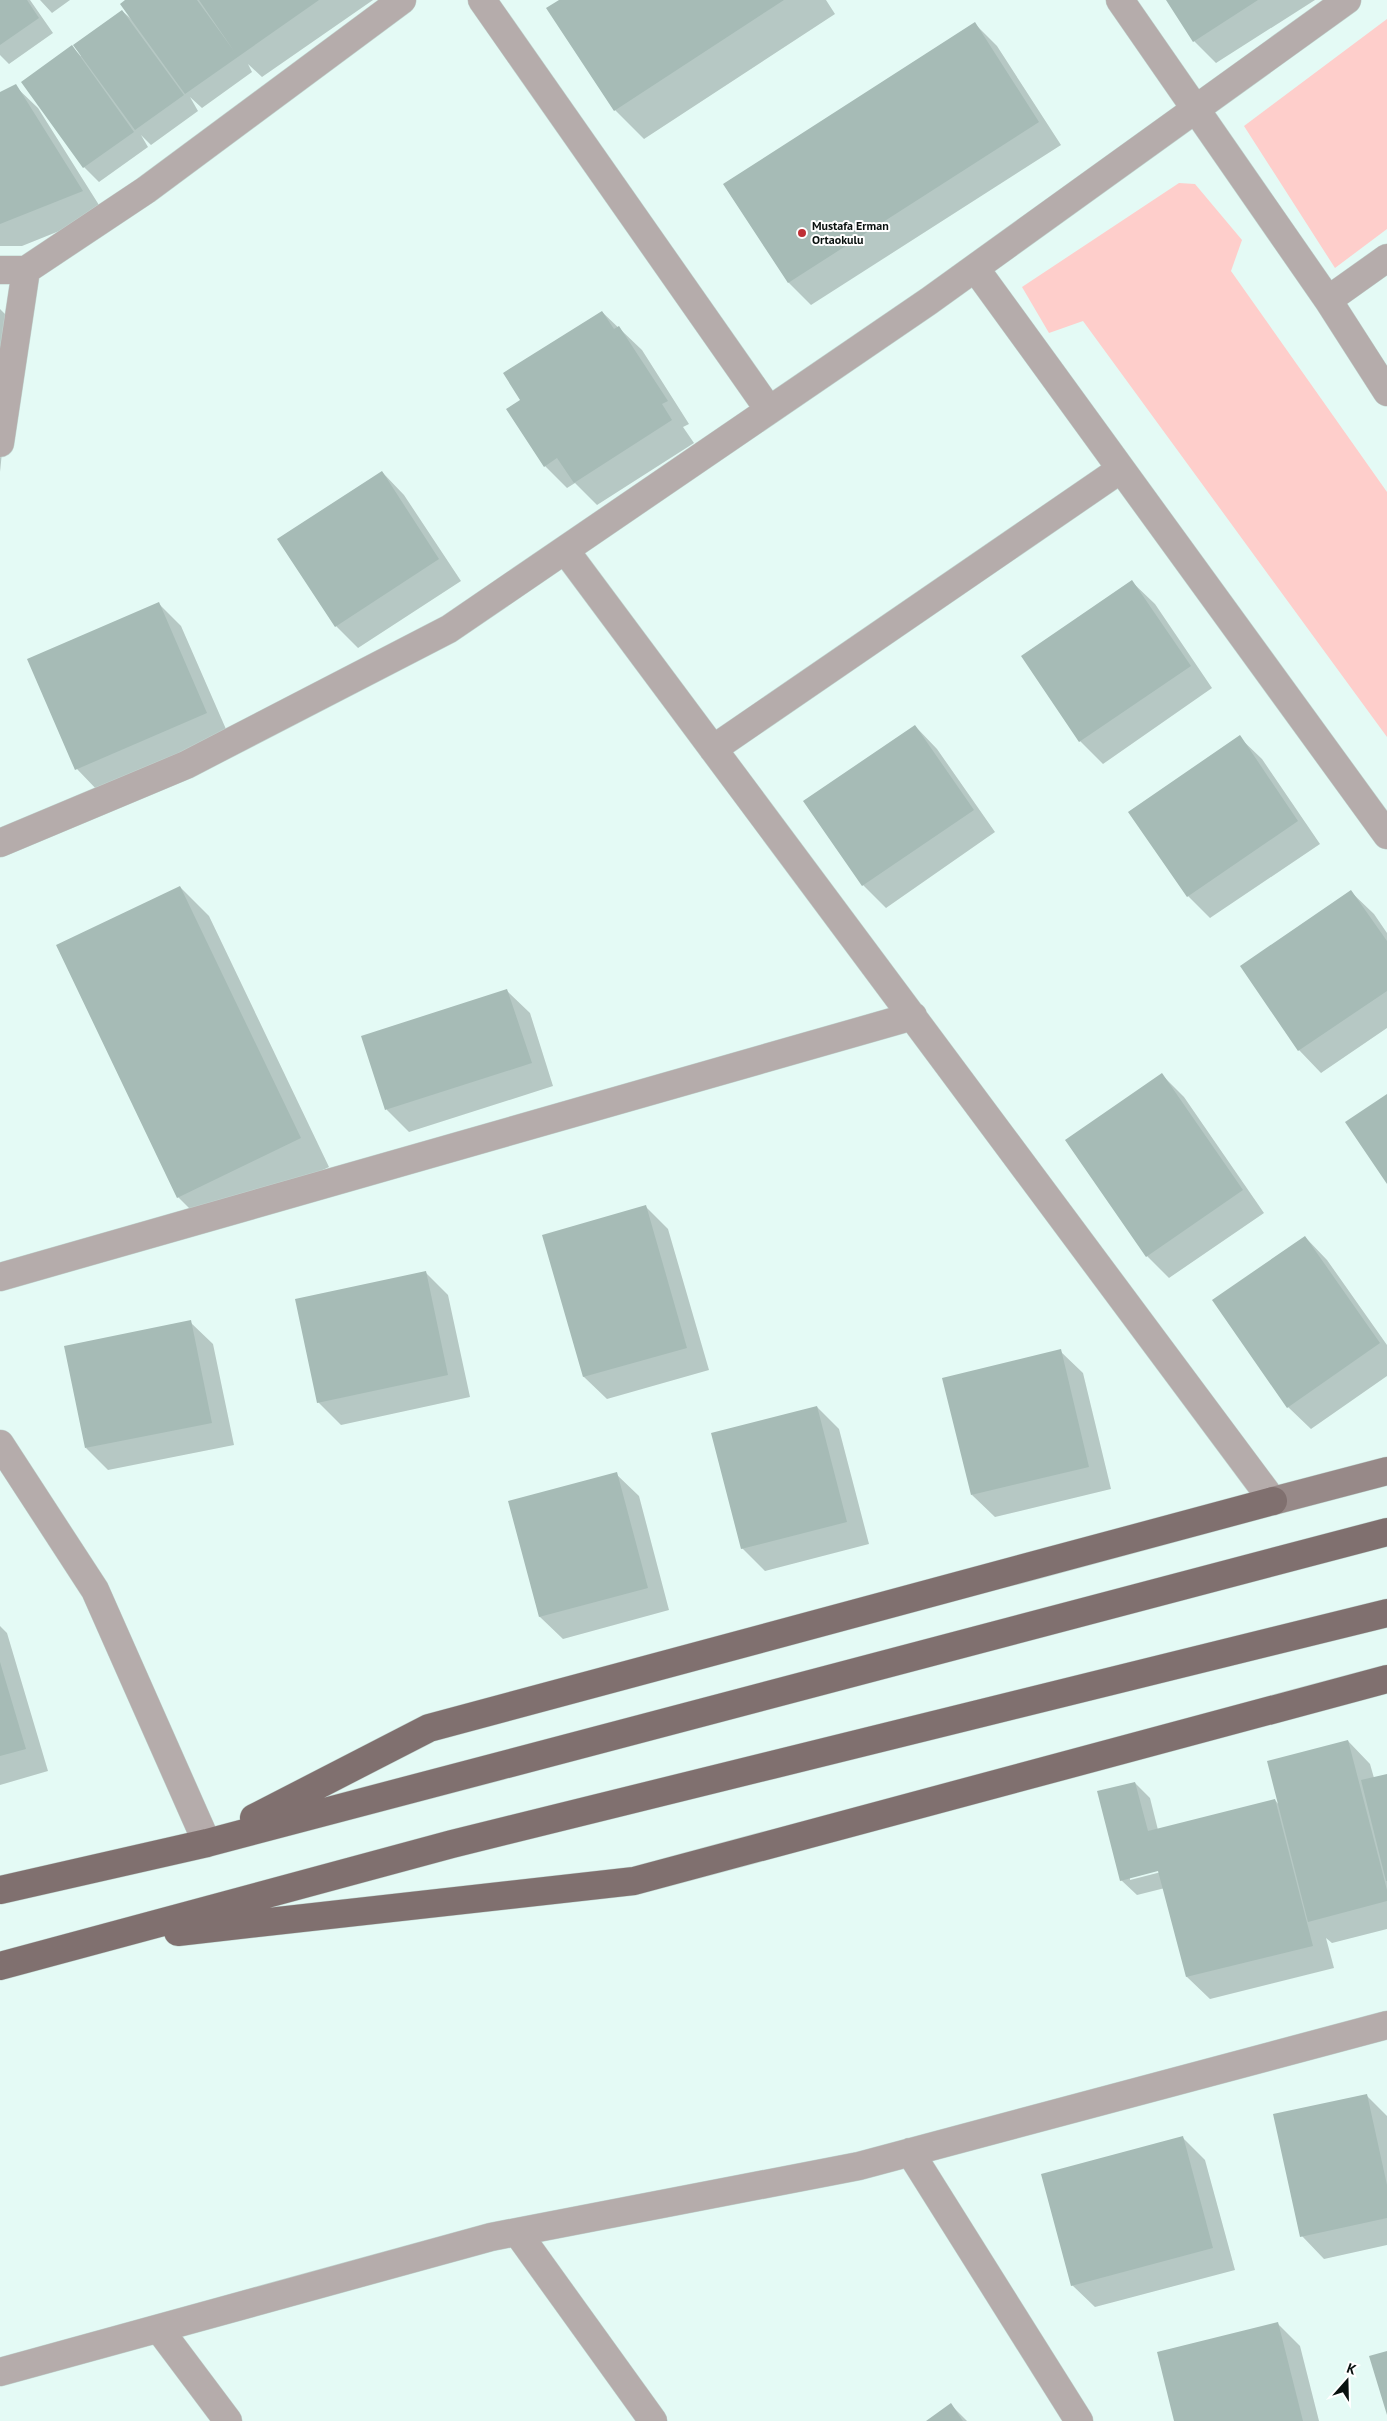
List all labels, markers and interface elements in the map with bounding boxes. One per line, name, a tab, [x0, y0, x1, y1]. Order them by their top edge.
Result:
place label: Mustafa Erman Ortaokulu	[812, 218, 889, 247]
marker: Mustafa Erman Ortaokulu	[796, 227, 808, 239]
north arrow	[1322, 2356, 1372, 2406]
text: K	[1344, 2359, 1359, 2379]

